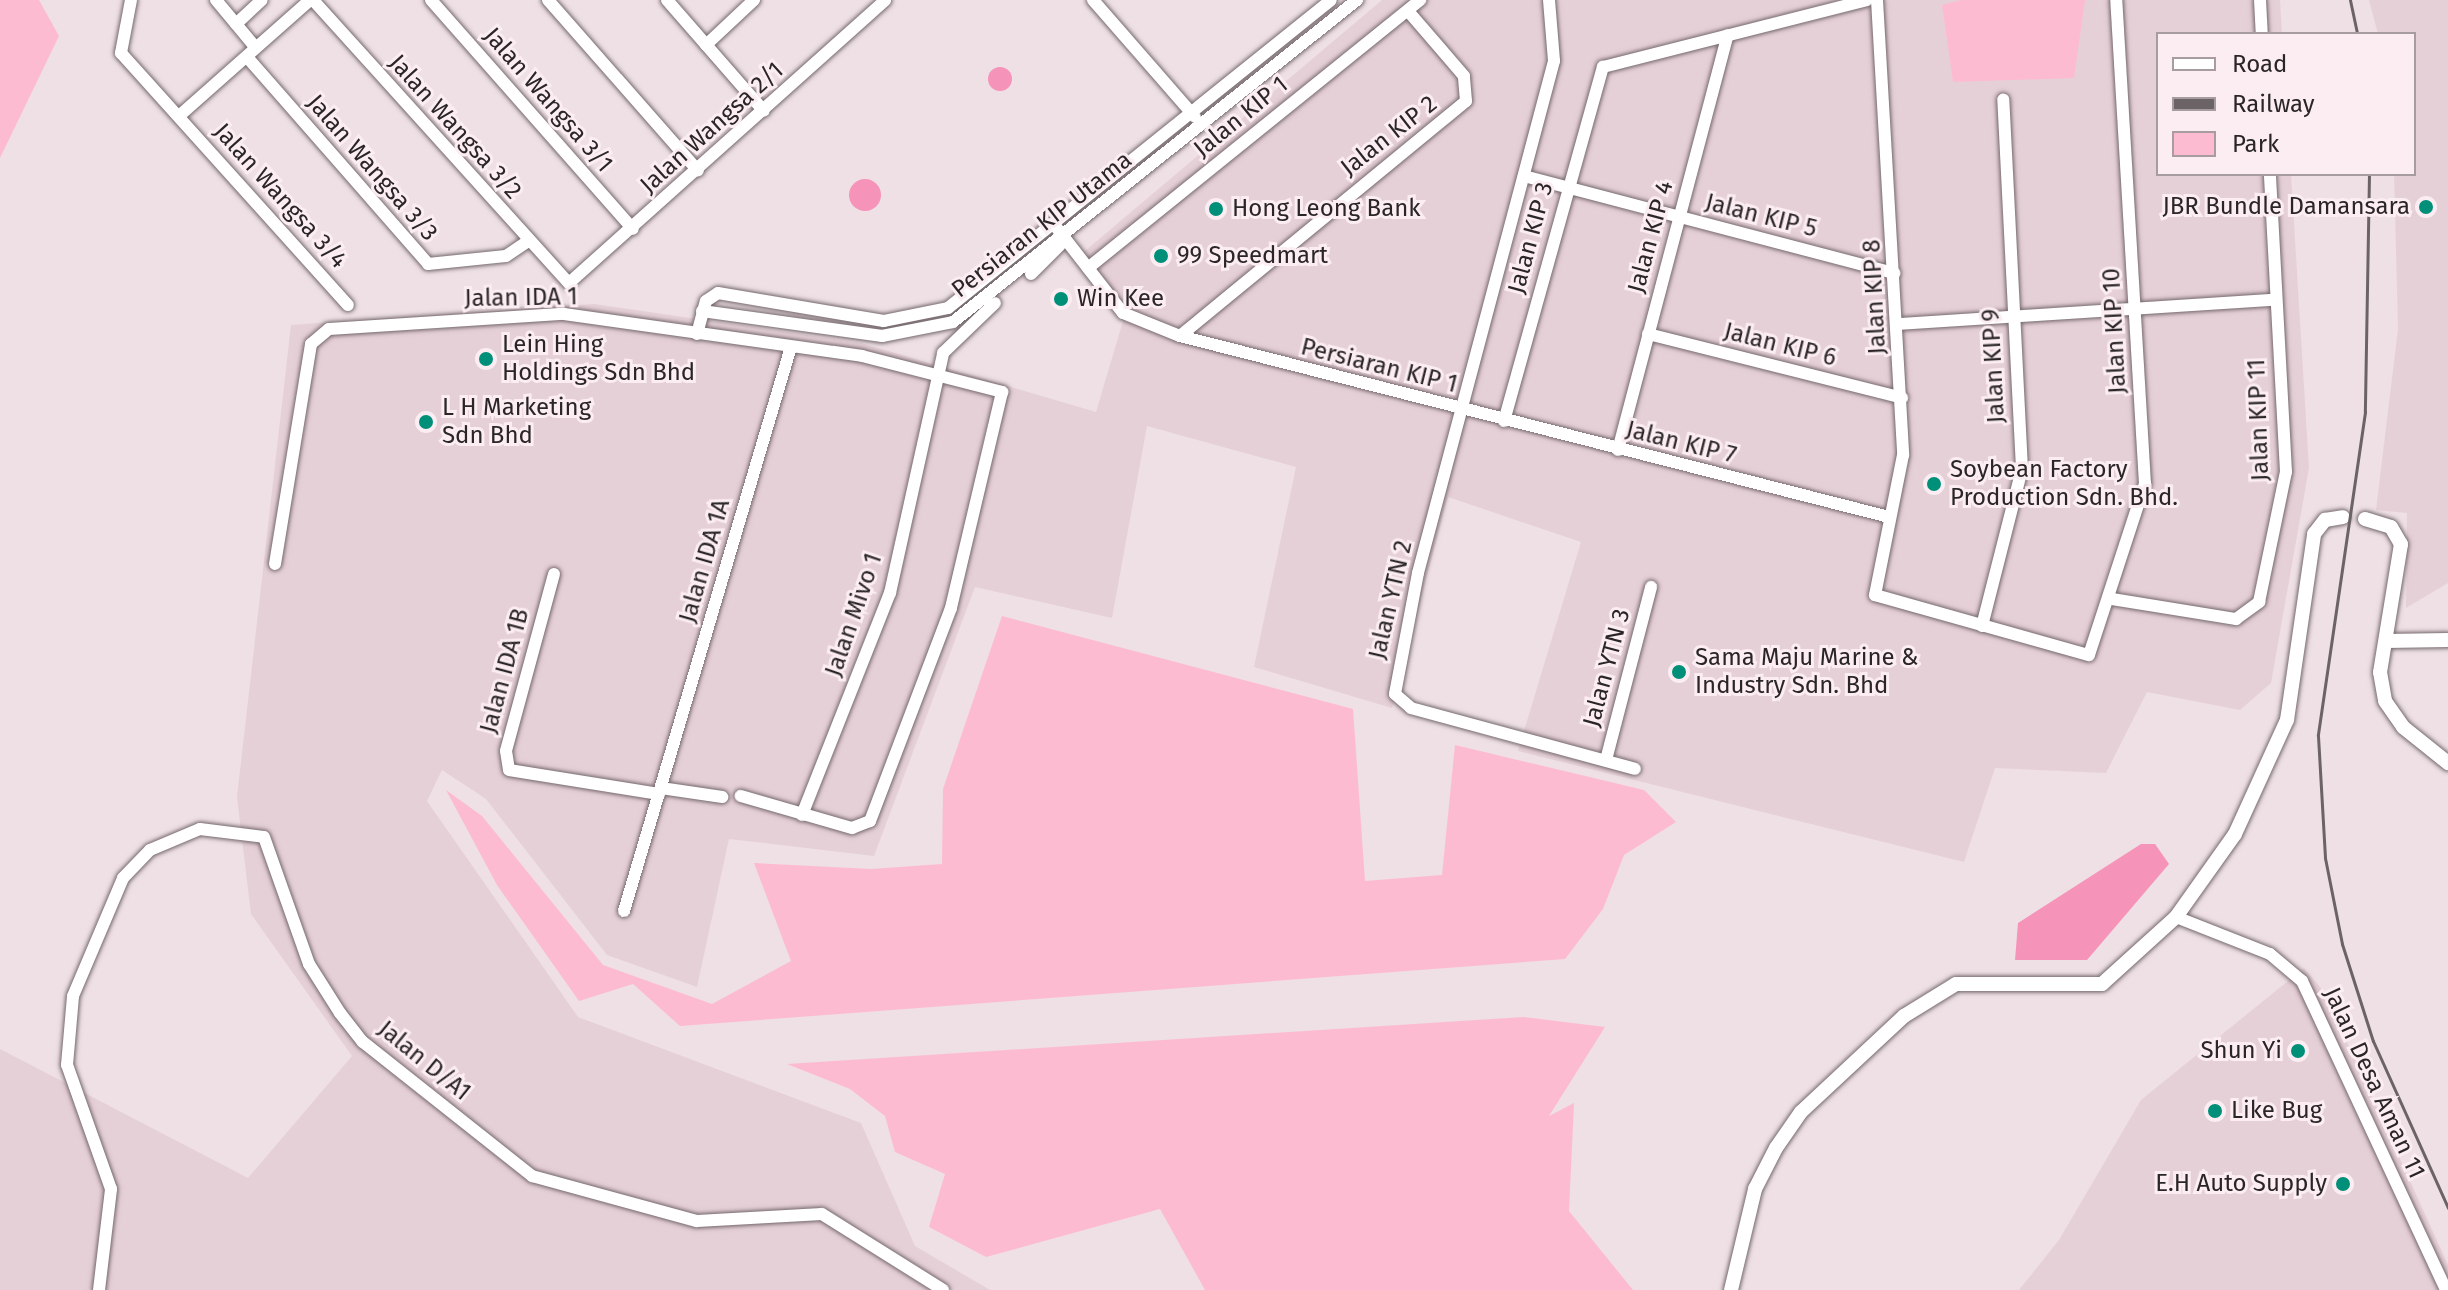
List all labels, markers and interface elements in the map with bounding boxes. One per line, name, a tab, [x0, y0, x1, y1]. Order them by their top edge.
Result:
street label: Jalan Wangsa 3/1	[477, 22, 619, 178]
legend	[2156, 32, 2416, 176]
street label: Jalan Wangsa 3/2	[383, 49, 527, 205]
text: Road	[2232, 50, 2287, 78]
street label: Jalan Wangsa 2/1	[634, 56, 790, 200]
street label: Jalan KIP 1	[1188, 70, 1294, 164]
street label: Jalan Wangsa 3/3	[301, 89, 443, 247]
street label: Jalan KIP 2	[1335, 90, 1443, 182]
text: Railway	[2232, 90, 2315, 118]
street label: Jalan Wangsa 3/4	[207, 118, 353, 274]
text: Park	[2232, 130, 2279, 158]
street label: Persiaran KIP Utama	[946, 146, 1138, 304]
street label: Jalan KIP 4	[1622, 178, 1680, 296]
street label: Jalan KIP 3	[1502, 179, 1560, 297]
street label: Jalan KIP 5	[1702, 188, 1820, 244]
place label: JBR Bundle Damansara	[2162, 193, 2410, 221]
place label: Hong Leong Bank	[1232, 195, 1421, 223]
marker: JBR Bundle Damansara	[2417, 198, 2435, 216]
marker: Hong Leong Bank	[1207, 200, 1225, 218]
street label: Jalan KIP 8	[1858, 239, 1892, 355]
place label: 99 Speedmart	[1177, 242, 1328, 270]
marker: 99 Speedmart	[1152, 247, 1170, 265]
street label: Jalan KIP 10	[2097, 267, 2133, 395]
street label: Jalan IDA 1	[464, 283, 578, 313]
place label: Win Kee	[1077, 285, 1164, 313]
marker: Win Kee	[1052, 290, 1070, 308]
street label: Jalan KIP 9	[1977, 308, 2011, 424]
street label: Jalan KIP 6	[1721, 317, 1839, 373]
place label: Lein Hing Holdings Sdn Bhd	[502, 331, 695, 387]
street label: Persiaran KIP 1	[1298, 333, 1460, 399]
marker: Lein Hing Holdings Sdn Bhd	[477, 350, 495, 368]
street label: Jalan KIP 11	[2242, 358, 2276, 482]
place label: L H Marketing Sdn Bhd	[442, 394, 591, 450]
marker: L H Marketing Sdn Bhd	[417, 413, 435, 431]
street label: Jalan KIP 7	[1623, 415, 1739, 471]
place label: Soybean Factory Production Sdn. Bhd.	[1950, 456, 2178, 512]
marker: Soybean Factory Production Sdn. Bhd.	[1925, 475, 1943, 493]
street label: Jalan IDA 1A	[674, 496, 736, 626]
street label: Jalan YTN 2	[1363, 538, 1419, 662]
street label: Jalan Mivo 1	[819, 550, 889, 680]
street label: Jalan IDA 1B	[475, 605, 535, 737]
street label: Jalan YTN 3	[1577, 606, 1637, 730]
place label: Sama Maju Marine & Industry Sdn. Bhd	[1695, 644, 1918, 700]
marker: Sama Maju Marine & Industry Sdn. Bhd	[1670, 663, 1688, 681]
street label: Jalan Desa Aman 11	[2317, 983, 2431, 1183]
street label: Jalan D/A1	[372, 1015, 476, 1107]
place label: Shun Yi	[2200, 1037, 2282, 1065]
marker: Shun Yi	[2289, 1042, 2307, 1060]
place label: Like Bug	[2231, 1097, 2322, 1125]
marker: Like Bug	[2206, 1102, 2224, 1120]
place label: E.H Auto Supply	[2155, 1170, 2327, 1198]
marker: E.H Auto Supply	[2334, 1175, 2352, 1193]

